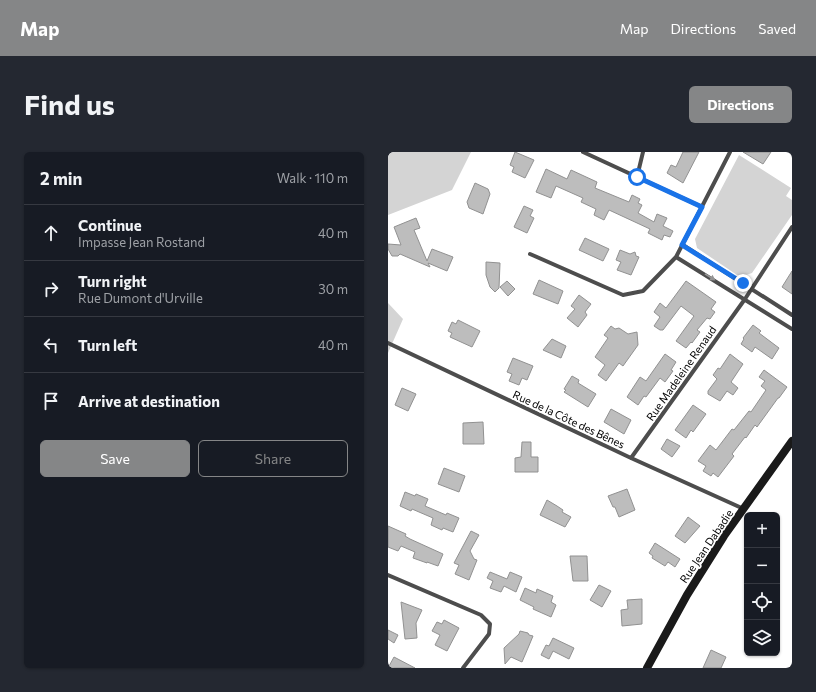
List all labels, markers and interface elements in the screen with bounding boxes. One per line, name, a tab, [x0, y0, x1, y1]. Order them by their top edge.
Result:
text: Map	[20, 17, 59, 40]
text: Map	[620, 20, 649, 37]
text: Directions	[671, 20, 736, 37]
text: Saved	[758, 20, 796, 37]
button: Directions	[689, 86, 792, 123]
text: Find us	[24, 87, 115, 121]
text: 2 min	[40, 168, 82, 189]
route start	[628, 168, 646, 186]
text: Walk · 110 m	[277, 170, 348, 186]
text: Continue	[78, 216, 142, 234]
icon: ahead	[40, 222, 62, 244]
text: 40 m	[318, 225, 348, 241]
text: Impasse Jean Rostand	[78, 234, 205, 250]
text: Turn right	[78, 272, 147, 290]
one-way arrow	[705, 273, 715, 281]
route end	[734, 274, 752, 292]
icon: right	[40, 278, 62, 300]
text: 30 m	[318, 281, 348, 297]
text: Rue Dumont d'Urville	[78, 290, 203, 306]
street label: Rue Madeleine Renaud	[643, 323, 719, 423]
icon: left	[40, 334, 62, 356]
text: Turn left	[78, 336, 137, 354]
text: 40 m	[318, 337, 348, 353]
street label: Rue de la Côte des Bênes	[511, 387, 627, 451]
icon: arrive	[40, 390, 62, 412]
text: Arrive at destination	[78, 392, 220, 410]
button: Save	[40, 440, 190, 477]
button: Share	[198, 440, 348, 477]
street label: Rue Jean Dabadie	[677, 507, 736, 586]
map controls	[744, 512, 780, 656]
button: +	[744, 512, 780, 548]
button: −	[744, 548, 780, 584]
button: locate	[744, 584, 780, 620]
button: layers	[744, 620, 780, 656]

